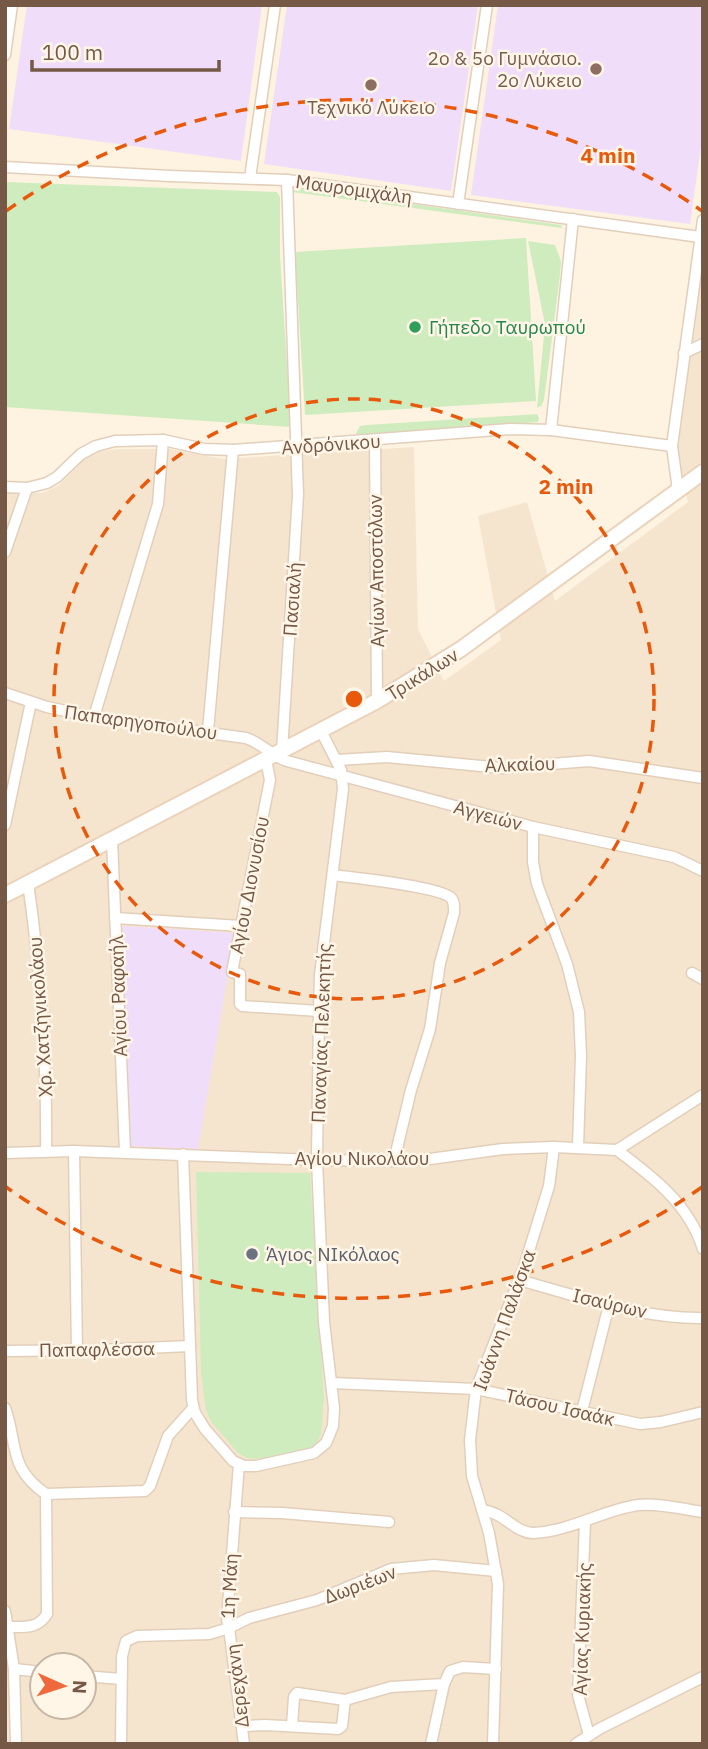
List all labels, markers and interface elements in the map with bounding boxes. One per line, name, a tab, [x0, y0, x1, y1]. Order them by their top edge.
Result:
scale bar	[32, 28, 219, 72]
text: 100 m	[42, 38, 103, 66]
place label: 2ο & 5ο Γυμνάσιο. 2ο Λύκειο	[428, 46, 582, 92]
marker: 2ο & 5ο Γυμνάσιο. 2ο Λύκειο	[588, 61, 604, 77]
marker: Τεχνικό Λύκειο	[363, 77, 379, 93]
place label: Τεχνικό Λύκειο	[307, 95, 435, 119]
text: 4 min	[581, 141, 635, 169]
street label: Μαυρομιχάλη	[294, 169, 414, 209]
place label: Γήπεδο Ταυρωπού	[429, 315, 586, 339]
marker: Γήπεδο Ταυρωπού	[407, 319, 423, 335]
street label: Ανδρόνικου	[280, 429, 382, 459]
text: 2 min	[539, 472, 593, 500]
street label: Αγίων Αποστόλων	[363, 494, 389, 648]
street label: Πασιαλή	[277, 561, 307, 637]
street label: Τρικάλων	[381, 642, 463, 706]
centre of rings	[342, 687, 366, 711]
street label: Παπαρηγοπούλου	[63, 699, 219, 745]
street label: Αλκαίου	[484, 751, 556, 777]
street label: Αγγειών	[451, 794, 525, 836]
street label: Αγίου Διονυσίου	[224, 814, 274, 956]
street label: Αγίου Ραφαήλ	[104, 934, 132, 1057]
street label: Χρ. Χατζηνικολάου	[22, 936, 58, 1098]
street label: Παναγίας Πελεκητής	[306, 943, 336, 1123]
street label: Αγίου Νικολάου	[295, 1146, 430, 1170]
place label: Άγιος ΝΙκόλαος	[266, 1242, 400, 1266]
marker: Άγιος ΝΙκόλαος	[244, 1246, 260, 1262]
street label: Ιωάννη Παλάσκα	[467, 1246, 541, 1394]
street label: Ισαύρων	[570, 1283, 650, 1323]
street label: Παπαφλέσσα	[39, 1336, 155, 1362]
street label: Τάσου Ισαάκ	[503, 1383, 617, 1431]
street label: 1η Μάη	[215, 1553, 243, 1619]
street label: Δωριέων	[320, 1559, 400, 1609]
street label: Αγίας Κυριακής	[568, 1562, 596, 1696]
street label: Δερεχάνη	[220, 1643, 254, 1729]
north arrow	[28, 1651, 98, 1721]
text: N	[68, 1679, 92, 1694]

